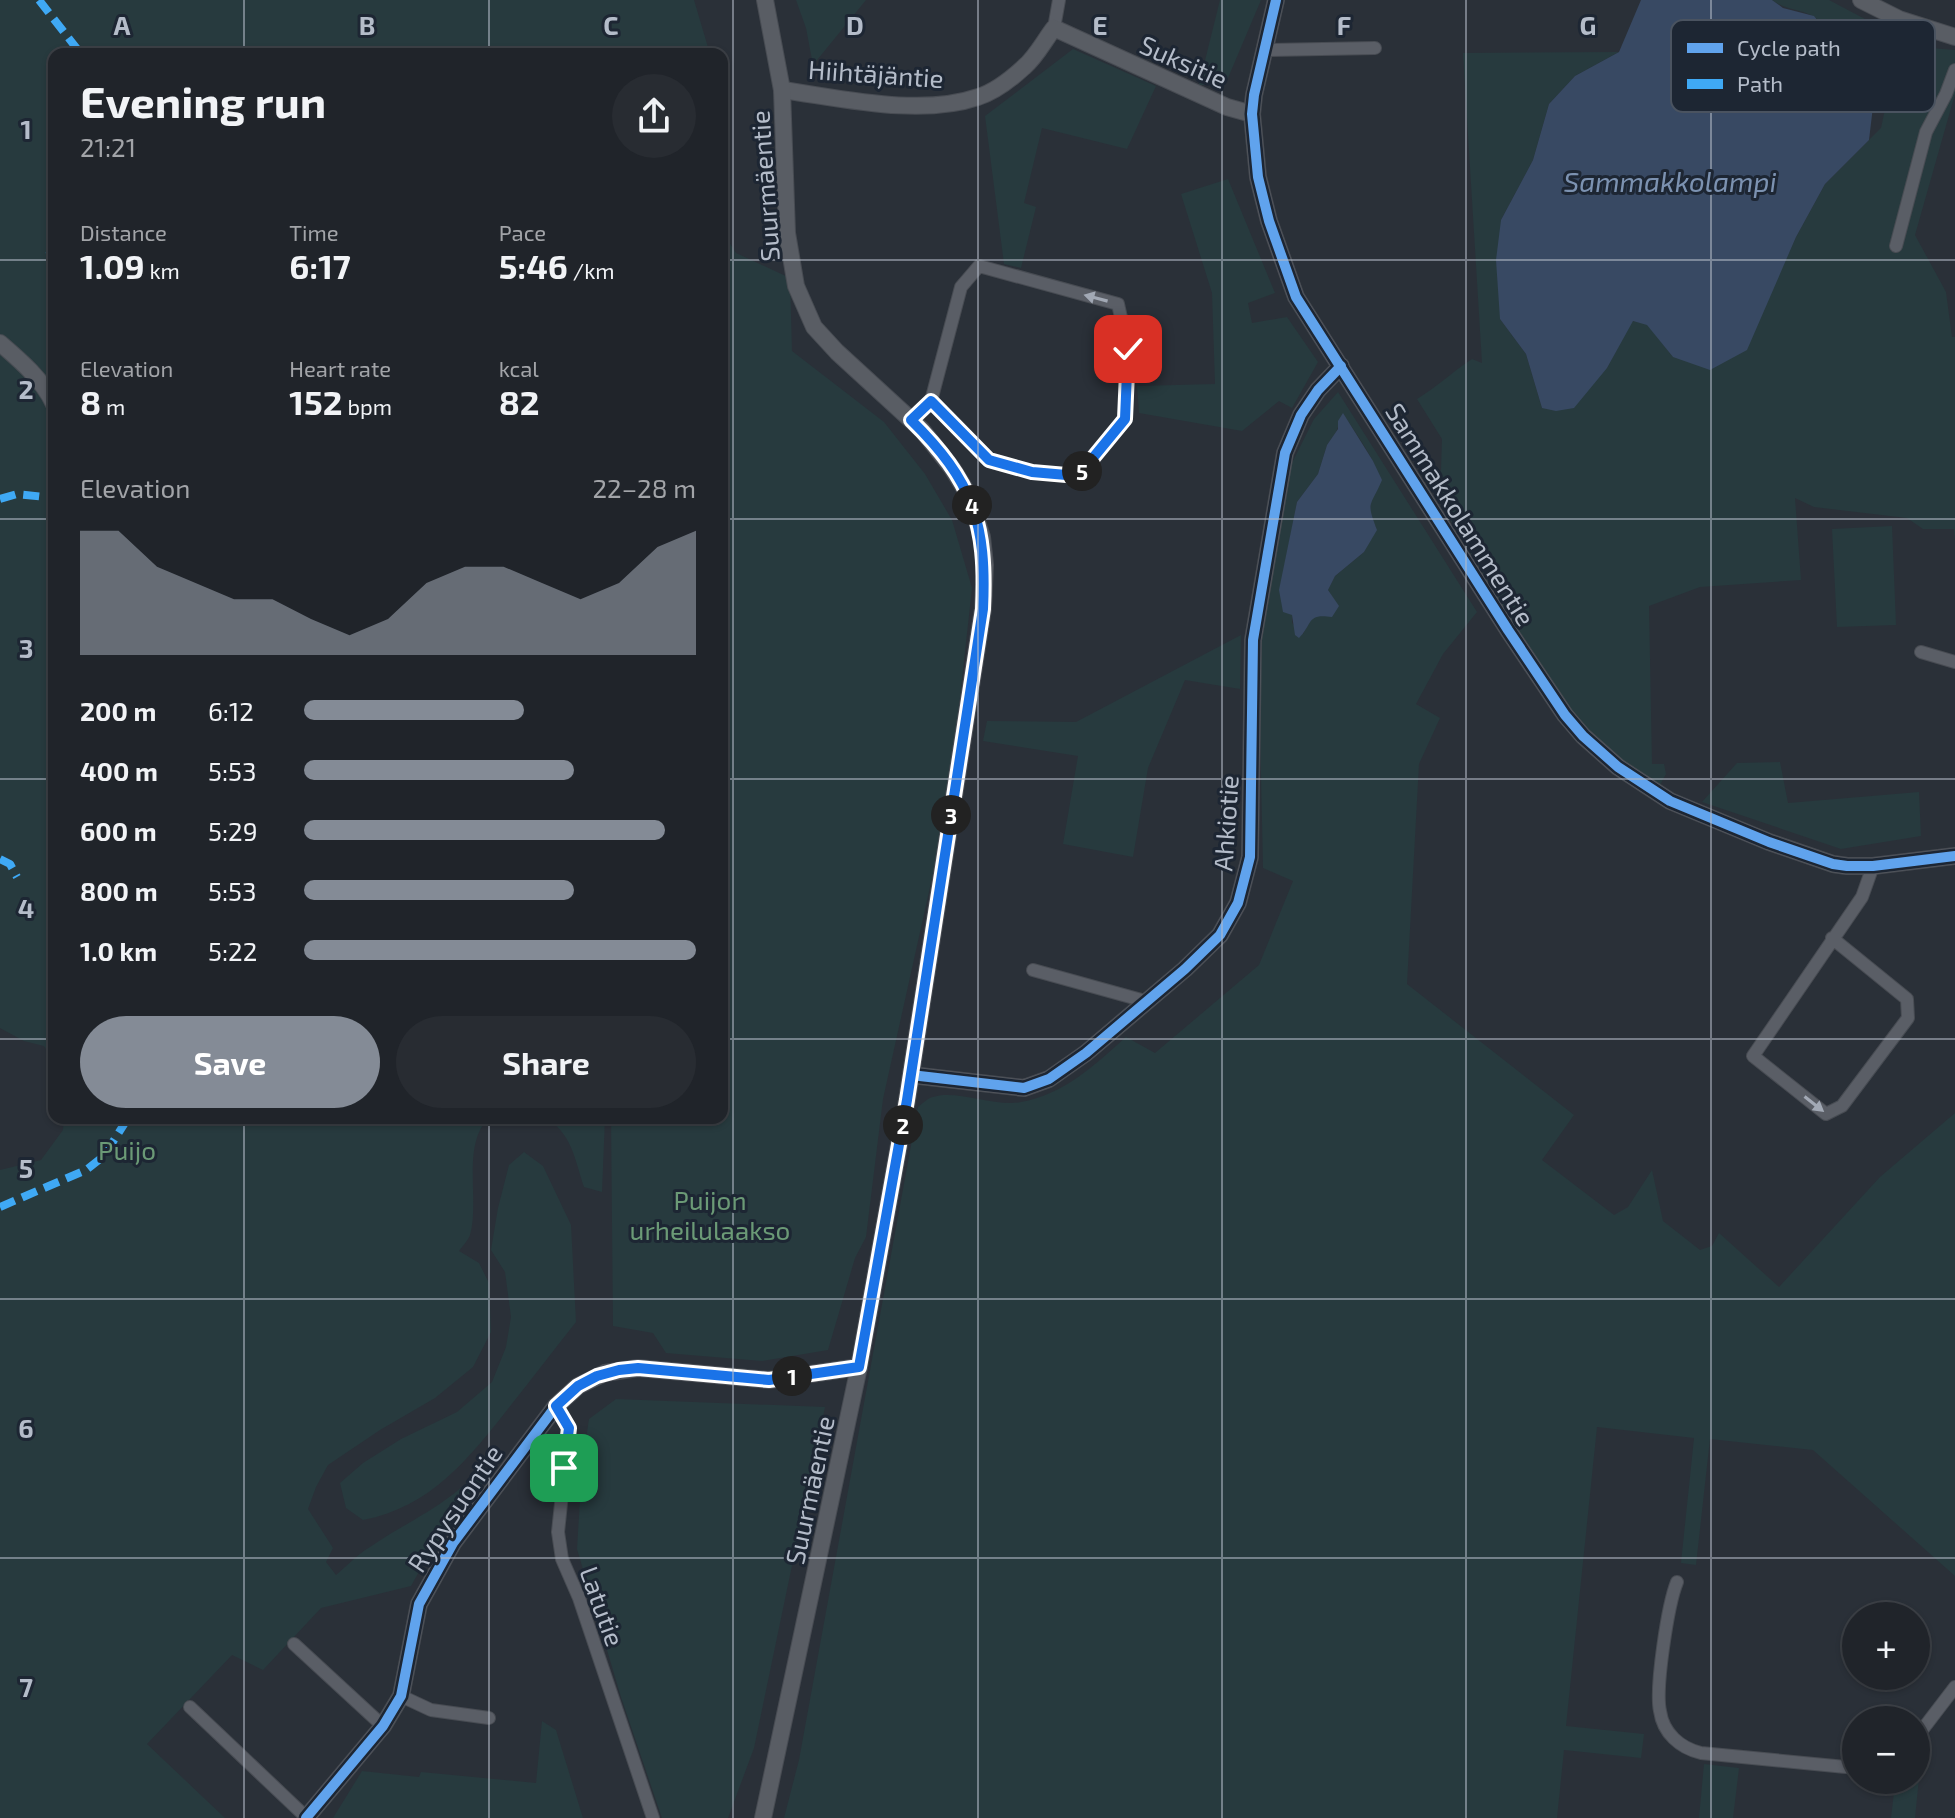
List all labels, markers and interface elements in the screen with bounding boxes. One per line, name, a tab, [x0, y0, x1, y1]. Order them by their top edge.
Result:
text: A	[114, 9, 131, 40]
text: B	[359, 9, 375, 40]
text: C	[603, 9, 619, 40]
text: D	[846, 9, 864, 40]
text: E	[1092, 9, 1108, 40]
text: F	[1337, 9, 1351, 40]
text: G	[1580, 9, 1596, 40]
legend	[1671, 20, 1935, 112]
street label: Suksitie	[1135, 28, 1233, 94]
text: Cycle path	[1737, 34, 1841, 60]
street label: Hiihtäjäntie	[807, 53, 945, 93]
text: Path	[1737, 70, 1783, 96]
text: Evening run	[80, 74, 326, 127]
button: share	[612, 74, 696, 158]
street label: Suurmäentie	[743, 110, 785, 262]
text: 1	[20, 113, 32, 144]
text: 21:21	[80, 131, 136, 162]
water label: Sammakkolampi	[1563, 164, 1777, 198]
text: Distance	[80, 219, 167, 245]
text: Time	[289, 219, 339, 245]
text: Pace	[499, 219, 546, 245]
text: 1.09	[80, 245, 145, 286]
text: 6:17	[289, 245, 351, 286]
text: 5:46	[499, 245, 568, 286]
text: km	[145, 257, 180, 283]
text: /km	[568, 257, 615, 283]
one-way arrow	[1083, 292, 1108, 304]
pin	[1094, 315, 1162, 383]
icon: check	[1106, 327, 1150, 371]
text: Elevation	[80, 355, 173, 381]
text: Heart rate	[289, 355, 391, 381]
text: kcal	[499, 355, 539, 381]
text: 2	[18, 373, 34, 404]
text: 8	[80, 381, 101, 422]
text: 152	[289, 381, 343, 422]
text: 82	[499, 381, 540, 422]
text: m	[101, 393, 125, 419]
text: bpm	[343, 393, 392, 419]
street label: Sammakkolammentie	[1380, 397, 1542, 631]
pin: 5	[1062, 451, 1102, 491]
text: 5	[1076, 458, 1088, 484]
text: Elevation	[80, 472, 190, 503]
text: 22–28 m	[592, 472, 696, 503]
pin: 4	[952, 485, 992, 525]
text: 4	[965, 492, 979, 518]
text: 3	[19, 632, 33, 663]
text: 200 m	[80, 695, 156, 726]
text: 6:12	[208, 695, 254, 726]
text: 400 m	[80, 755, 158, 786]
text: 5:53	[208, 755, 256, 786]
street label: Ahkiotie	[1206, 774, 1244, 872]
pin: 3	[931, 795, 971, 835]
text: 3	[945, 802, 957, 828]
text: 600 m	[80, 815, 157, 846]
text: 5:29	[208, 815, 258, 846]
text: 800 m	[80, 875, 158, 906]
text: 5:53	[208, 875, 256, 906]
text: 4	[18, 892, 34, 923]
text: 1.0 km	[80, 935, 157, 966]
text: 5:22	[208, 935, 257, 966]
button: Save	[80, 1016, 380, 1108]
button: Share	[396, 1016, 696, 1108]
one-way arrow	[1804, 1095, 1824, 1112]
pin: 2	[883, 1105, 923, 1145]
text: 2	[897, 1112, 909, 1138]
park label: Puijo	[98, 1134, 156, 1165]
text: 5	[19, 1152, 33, 1183]
park label: Puijon urheilulaakso	[630, 1184, 790, 1245]
pin: 1	[772, 1356, 812, 1396]
text: 1	[787, 1363, 797, 1389]
text: 6	[18, 1412, 34, 1443]
street label: Suurmäentie	[778, 1413, 840, 1567]
pin	[530, 1434, 598, 1502]
street label: Rypysuontie	[400, 1439, 508, 1577]
icon: arrive	[542, 1446, 586, 1490]
street label: Latutie	[574, 1562, 632, 1650]
map controls	[1842, 1602, 1930, 1794]
button: +	[1842, 1602, 1930, 1690]
text: 7	[19, 1671, 33, 1702]
button: −	[1842, 1706, 1930, 1794]

